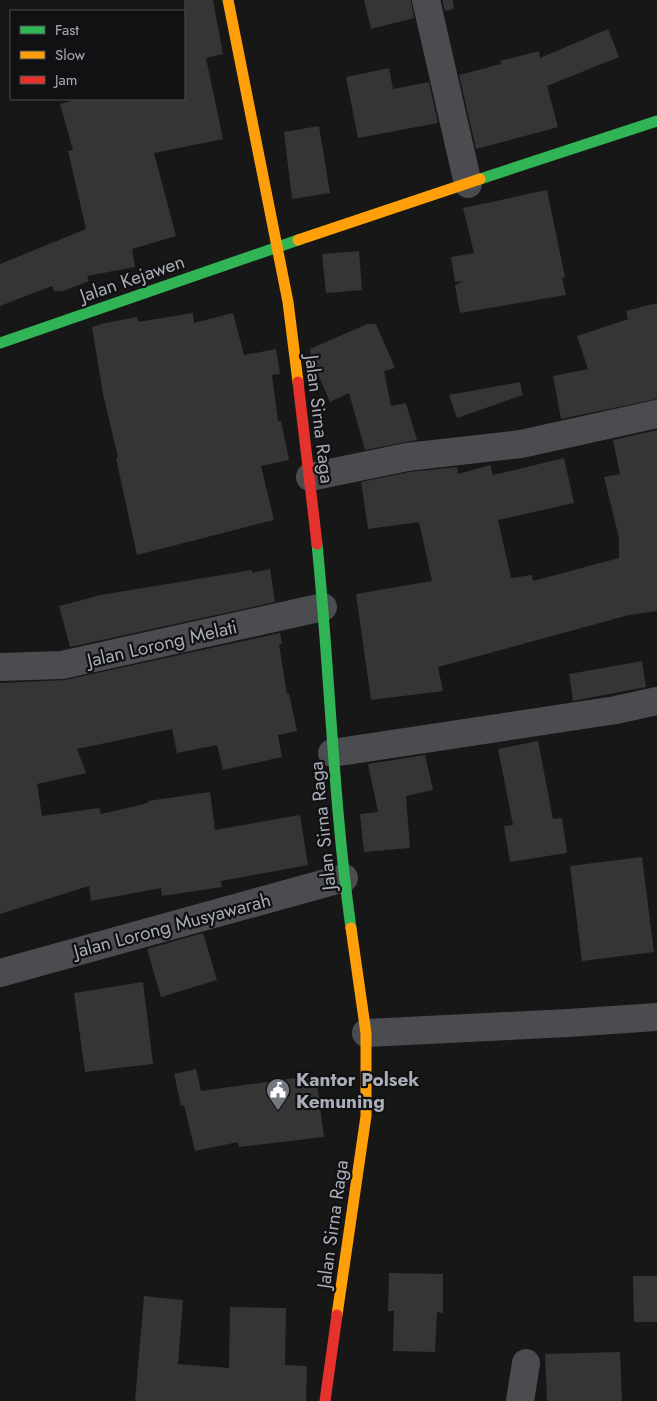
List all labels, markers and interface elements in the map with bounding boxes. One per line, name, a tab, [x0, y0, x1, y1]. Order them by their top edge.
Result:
legend	[10, 10, 185, 100]
text: Fast	[55, 19, 79, 41]
text: Slow	[55, 44, 86, 66]
text: Jam	[53, 69, 78, 91]
street label: Jalan Kejawen	[73, 248, 188, 310]
street label: Jalan Sirna Raga	[298, 350, 341, 485]
street label: Jalan Lorong Melati	[82, 613, 240, 675]
street label: Jalan Sirna Raga	[302, 760, 343, 895]
street label: Jalan Lorong Musyawarah	[68, 886, 274, 966]
place label: Kantor Polsek Kemuning	[296, 1066, 419, 1115]
public building icon: Kantor Polsek Kemuning	[265, 1077, 291, 1111]
street label: Jalan Sirna Raga	[310, 1158, 355, 1293]

